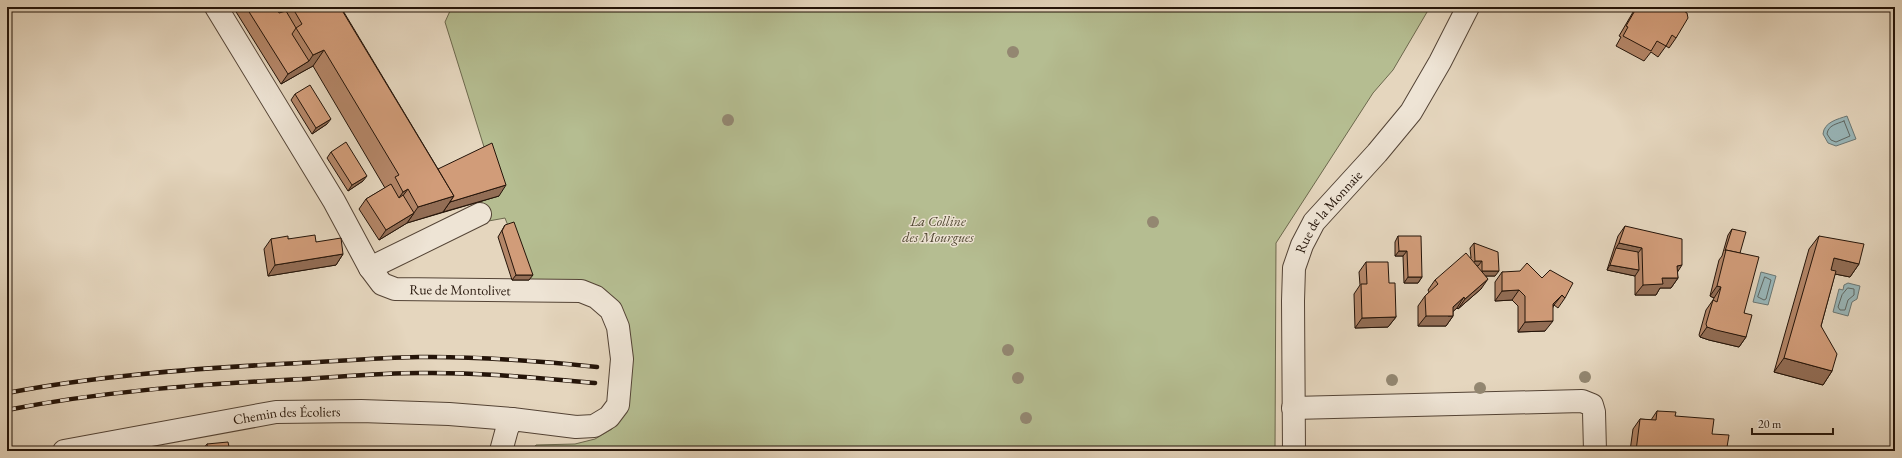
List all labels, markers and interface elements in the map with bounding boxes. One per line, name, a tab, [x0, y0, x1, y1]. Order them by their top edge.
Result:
street label: Rue de la Monnaie	[1291, 166, 1366, 256]
park label: La Colline des Mourgues	[902, 212, 974, 246]
street label: Rue de Montolivet	[409, 280, 511, 299]
street label: Chemin des Écoliers	[231, 402, 341, 429]
scale bar	[1752, 410, 1833, 436]
text: 20 m	[1758, 416, 1782, 432]

